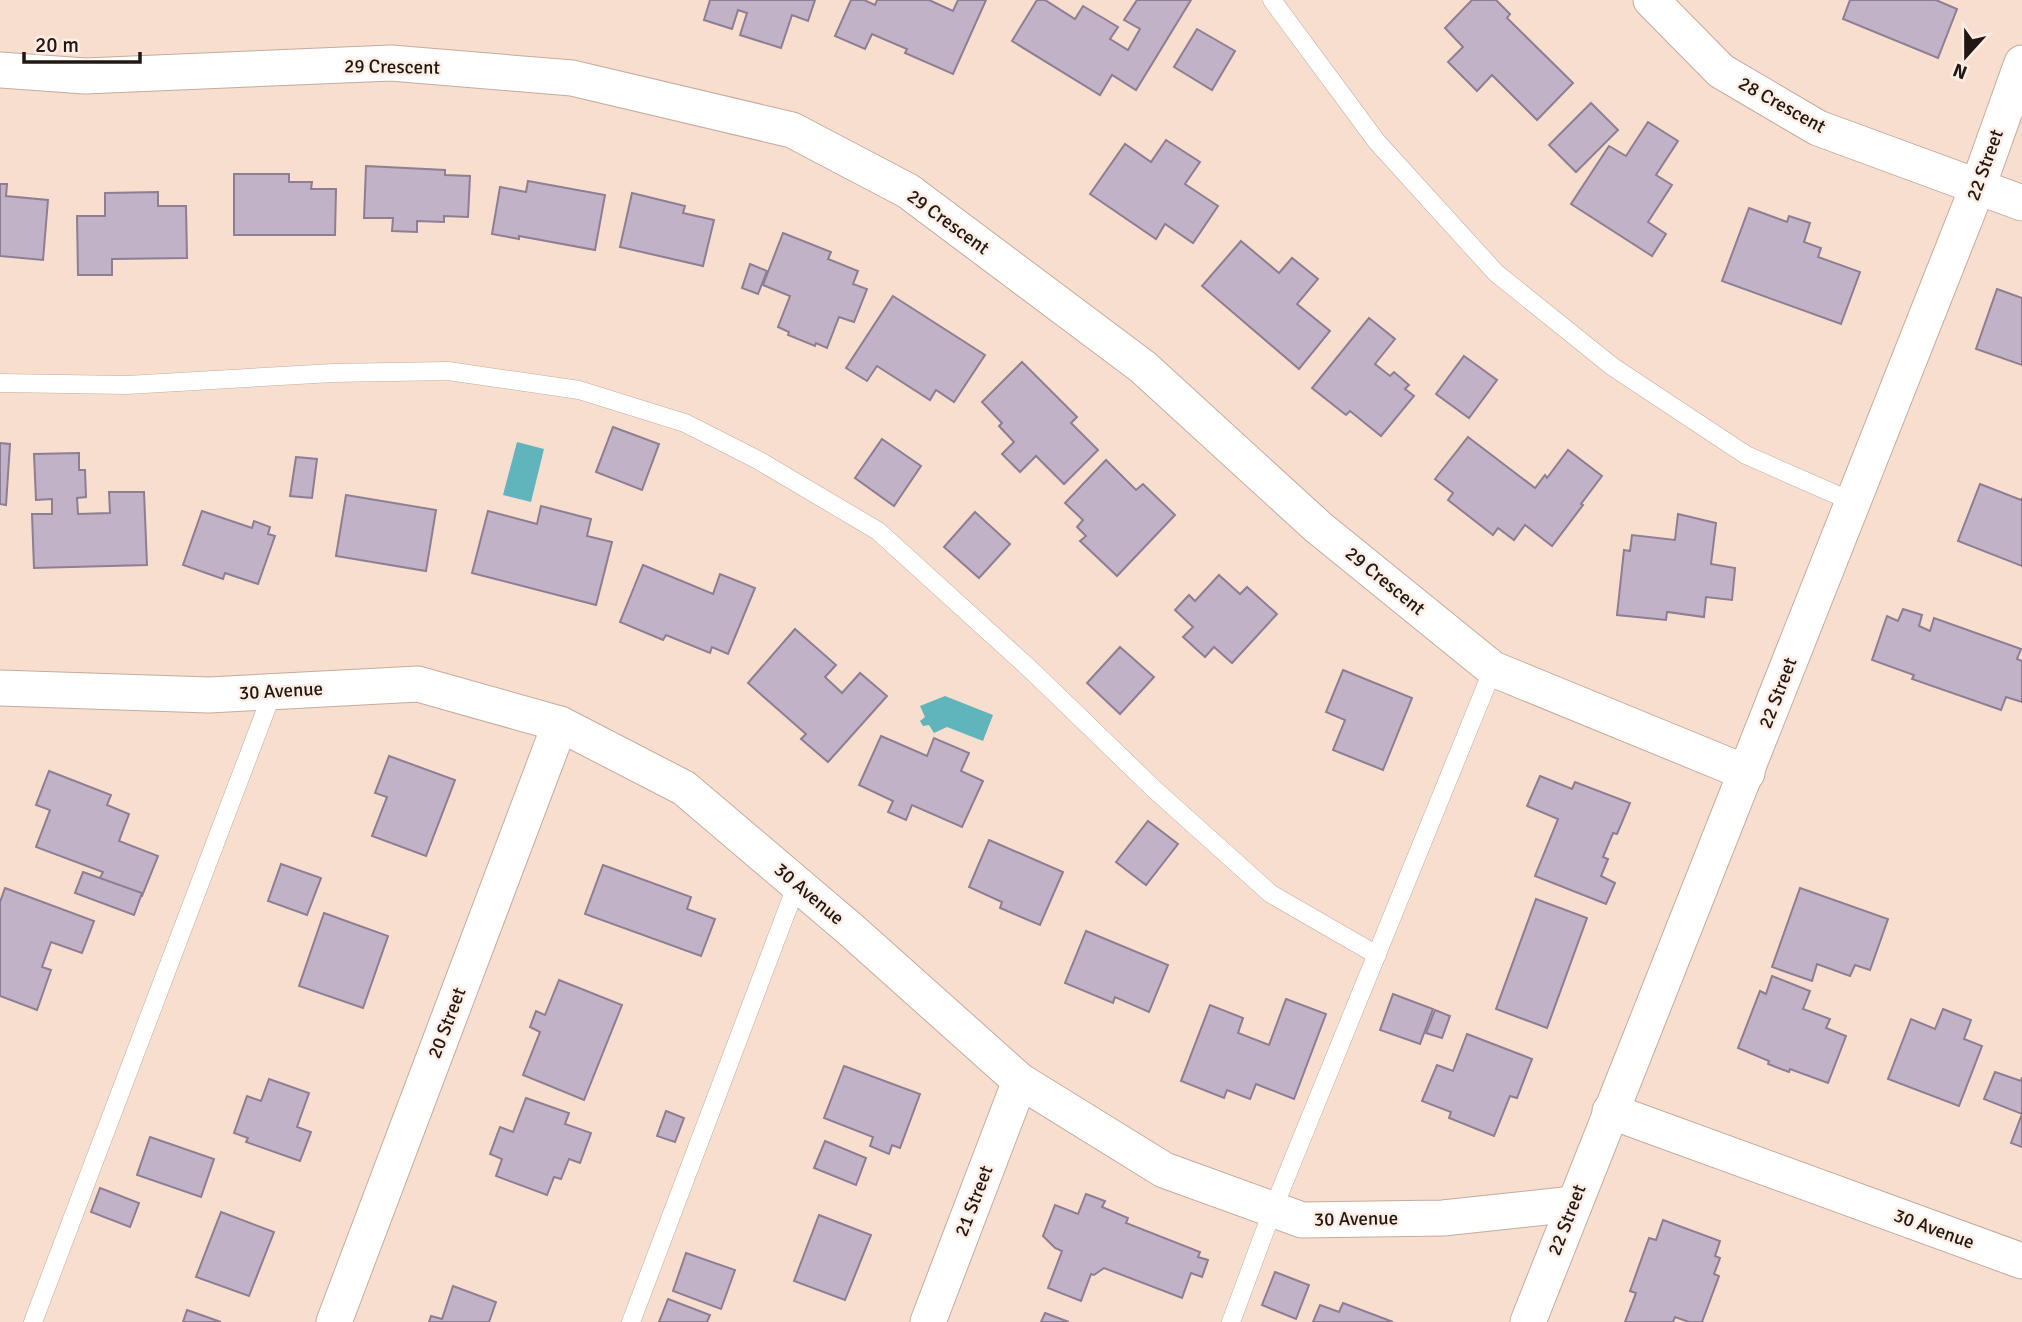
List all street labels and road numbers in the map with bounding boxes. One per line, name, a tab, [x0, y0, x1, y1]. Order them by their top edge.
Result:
street label: 29 Crescent	[344, 54, 441, 80]
street label: 28 Crescent	[1734, 71, 1830, 139]
street label: 22 Street	[1961, 126, 2009, 204]
street label: 29 Crescent	[902, 184, 994, 260]
street label: 29 Crescent	[1340, 541, 1430, 621]
street label: 22 Street	[1753, 654, 1803, 732]
street label: 30 Avenue	[238, 677, 324, 705]
street label: 30 Avenue	[769, 858, 849, 930]
street label: 20 Street	[422, 984, 472, 1062]
street label: 21 Street	[949, 1162, 999, 1240]
street label: 22 Street	[1542, 1181, 1592, 1259]
street label: 30 Avenue	[1890, 1203, 1978, 1255]
street label: 30 Avenue	[1314, 1206, 1398, 1232]

